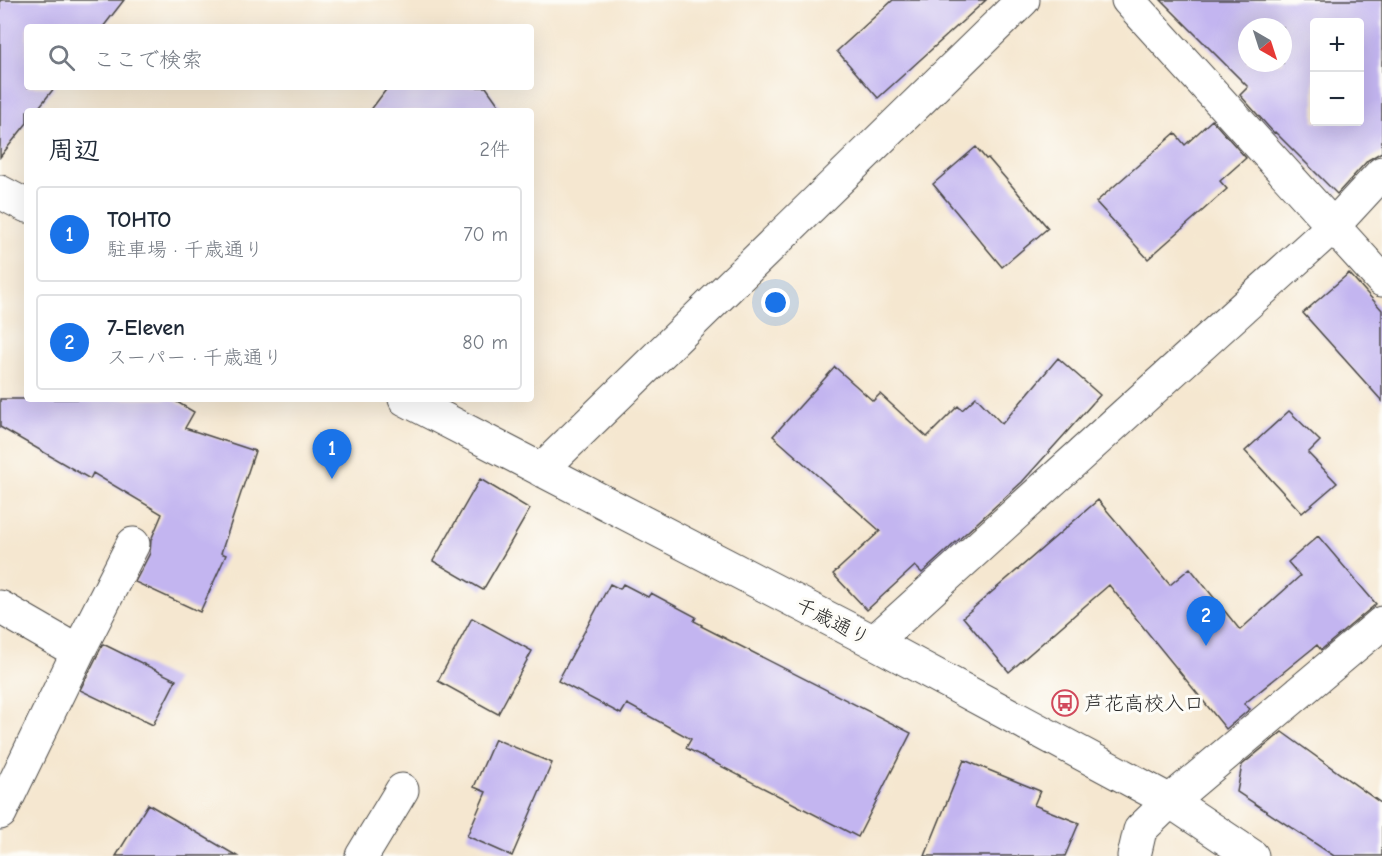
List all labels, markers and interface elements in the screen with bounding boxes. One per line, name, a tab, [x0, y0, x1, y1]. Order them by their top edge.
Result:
north arrow	[1238, 18, 1292, 72]
map controls	[1310, 18, 1364, 126]
button: +	[1310, 18, 1364, 72]
search box	[24, 24, 534, 90]
icon: search	[45, 41, 78, 74]
text: ここで検索	[93, 47, 203, 73]
button: −	[1310, 72, 1364, 126]
text: 周辺	[48, 136, 100, 166]
text: 2件	[480, 138, 510, 161]
text: TOHTO	[107, 207, 171, 233]
text: 1	[66, 223, 73, 246]
text: 70 m	[463, 223, 508, 246]
text: 駐車場 · 千歳通り	[107, 238, 264, 261]
your location	[761, 288, 790, 317]
text: 7-Eleven	[107, 315, 185, 341]
text: 2	[65, 331, 74, 354]
text: 80 m	[462, 331, 508, 354]
text: スーパー · 千歳通り	[107, 346, 283, 369]
pin: 1	[312, 430, 352, 479]
street label: 千歳通り	[792, 593, 874, 650]
pin: 2	[1186, 596, 1226, 646]
bus stop icon: 芦花高校入口	[1050, 688, 1080, 718]
place label: 芦花高校入口	[1084, 692, 1204, 715]

